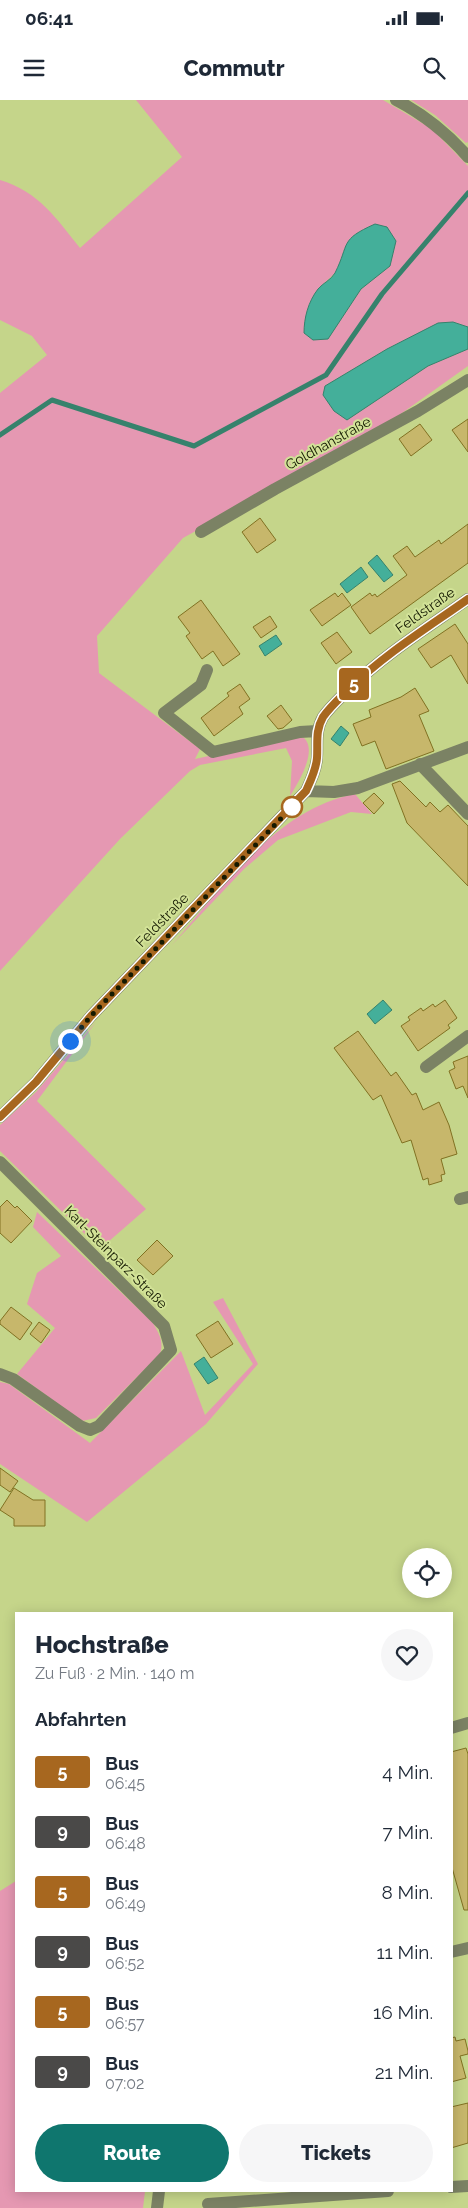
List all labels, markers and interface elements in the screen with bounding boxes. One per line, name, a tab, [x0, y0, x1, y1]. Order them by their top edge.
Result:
text: 06:41	[25, 7, 73, 29]
icon: menu	[20, 54, 48, 82]
icon: search	[420, 54, 448, 82]
text: Commutr	[184, 55, 285, 81]
street label: Goldhanstraße	[283, 413, 373, 473]
street label: Feldstraße	[392, 584, 458, 636]
line badge: 5	[338, 668, 370, 700]
text: 5	[349, 673, 359, 694]
unlabelled marker	[281, 796, 303, 818]
street label: Feldstraße	[132, 890, 192, 950]
your location	[58, 1029, 83, 1054]
street label: Karl-Steinparz-Straße	[61, 1202, 171, 1312]
map controls	[402, 1548, 452, 1598]
button: locate	[402, 1548, 452, 1598]
button: heart	[381, 1629, 433, 1681]
text: Hochstraße	[35, 1630, 169, 1659]
text: Zu Fuß · 2 Min. · 140 m	[35, 1664, 194, 1683]
text: Abfahrten	[35, 1708, 126, 1730]
text: Bus	[105, 1752, 139, 1774]
text: 5	[58, 1761, 67, 1782]
text: 4 Min.	[382, 1761, 433, 1783]
text: 06:45	[105, 1774, 145, 1793]
text: Bus	[105, 1812, 139, 1834]
text: 9	[57, 1821, 68, 1842]
text: 7 Min.	[383, 1821, 433, 1843]
text: 06:48	[105, 1834, 146, 1853]
text: Bus	[105, 1872, 139, 1894]
text: 5	[58, 1881, 67, 1902]
text: 8 Min.	[381, 1881, 433, 1903]
text: 06:49	[105, 1894, 146, 1913]
text: Bus	[105, 1932, 139, 1954]
text: 9	[57, 1941, 68, 1962]
text: 11 Min.	[376, 1941, 433, 1963]
text: 06:52	[105, 1954, 145, 1973]
text: Bus	[105, 1992, 139, 2014]
text: 5	[58, 2001, 67, 2022]
text: 16 Min.	[373, 2001, 433, 2023]
text: 06:57	[105, 2014, 145, 2033]
text: Bus	[105, 2052, 139, 2074]
text: 9	[57, 2061, 68, 2082]
text: 21 Min.	[375, 2061, 433, 2083]
text: 07:02	[105, 2074, 144, 2093]
button: Route	[35, 2124, 229, 2182]
button: Tickets	[239, 2124, 433, 2182]

